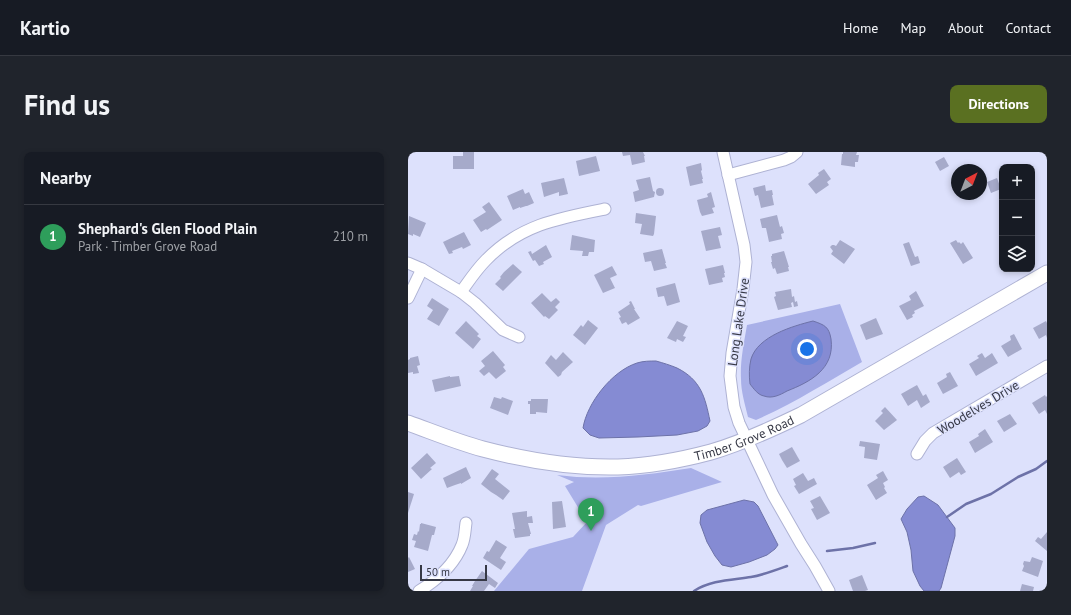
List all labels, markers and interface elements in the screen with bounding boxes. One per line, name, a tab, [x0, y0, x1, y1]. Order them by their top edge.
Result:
text: Kartio	[20, 16, 70, 40]
text: Home	[843, 19, 878, 37]
text: Map	[900, 19, 926, 37]
text: About	[948, 19, 984, 37]
text: Contact	[1006, 19, 1051, 37]
button: Directions	[950, 85, 1047, 123]
text: Find us	[24, 86, 110, 123]
north arrow	[951, 164, 987, 200]
map controls	[999, 164, 1035, 272]
button: +	[999, 164, 1035, 200]
text: Nearby	[40, 167, 91, 189]
button: −	[999, 200, 1035, 236]
text: Shephard's Glen Flood Plain	[78, 219, 257, 238]
text: 1	[49, 228, 57, 245]
text: 210 m	[333, 228, 368, 245]
button: layers	[999, 236, 1035, 272]
text: Park · Timber Grove Road	[78, 238, 217, 255]
street label: Long Lake Drive	[724, 277, 753, 367]
your location	[797, 339, 817, 359]
street label: Woodelves Drive	[934, 376, 1022, 438]
street label: Timber Grove Road	[692, 412, 797, 465]
pin: 1	[578, 498, 604, 531]
scale bar	[420, 563, 487, 582]
text: 50 m	[426, 565, 450, 579]

